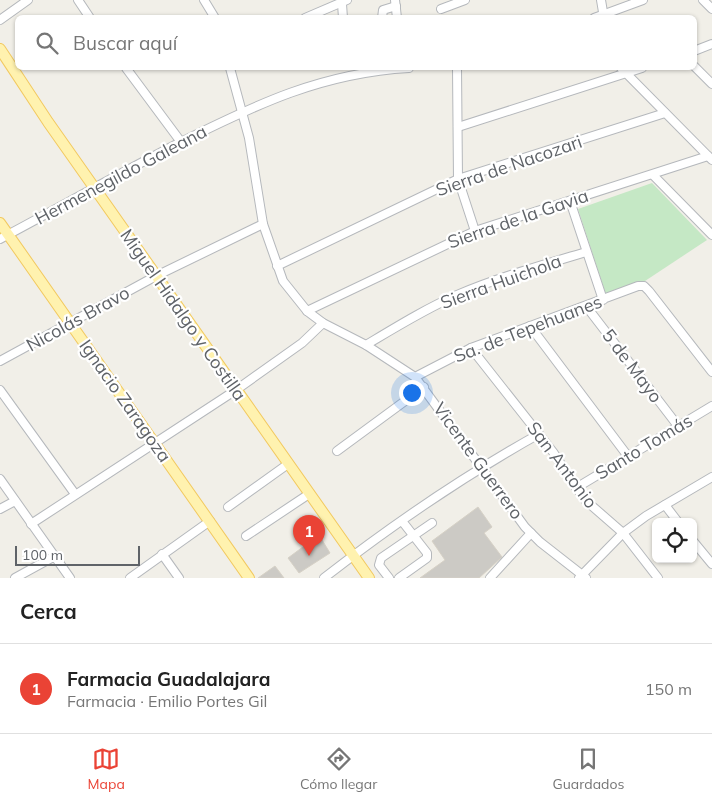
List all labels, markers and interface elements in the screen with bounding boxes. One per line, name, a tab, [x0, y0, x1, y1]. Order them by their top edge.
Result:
search box	[15, 15, 697, 70]
icon: search	[33, 29, 61, 57]
text: Buscar aquí	[73, 31, 177, 55]
street label: Hermenegildo Galeana	[31, 119, 211, 230]
street label: Sierra de Nacozari	[433, 130, 585, 201]
street label: Sierra de la Gavia	[444, 184, 591, 253]
street label: Miguel Hidalgo y Costilla	[115, 224, 251, 405]
street label: Sierra Huichola	[437, 249, 564, 314]
street label: Nicolás Bravo	[22, 281, 133, 356]
street label: Sa. de Tepehuanes	[450, 290, 605, 367]
street label: 5 de Mayo	[597, 324, 668, 407]
street label: Ignacio Zaragoza	[74, 335, 176, 467]
your location	[399, 380, 425, 406]
street label: Vicente Guerrero	[428, 398, 529, 524]
street label: Santo Tomás	[591, 409, 696, 485]
street label: San Antonio	[522, 417, 602, 513]
pin: 1	[293, 515, 325, 556]
map controls	[652, 518, 697, 563]
button: locate	[652, 518, 697, 563]
scale bar	[15, 543, 140, 566]
text: 100 m	[22, 546, 63, 564]
text: Cerca	[20, 598, 77, 624]
text: Farmacia Guadalajara	[67, 667, 270, 691]
text: 1	[31, 679, 41, 699]
text: 150 m	[645, 679, 692, 699]
text: Farmacia · Emilio Portes Gil	[67, 691, 267, 711]
tab: Mapa	[88, 745, 125, 793]
tab: Cómo llegar	[300, 745, 377, 793]
tab: Guardados	[553, 745, 624, 793]

